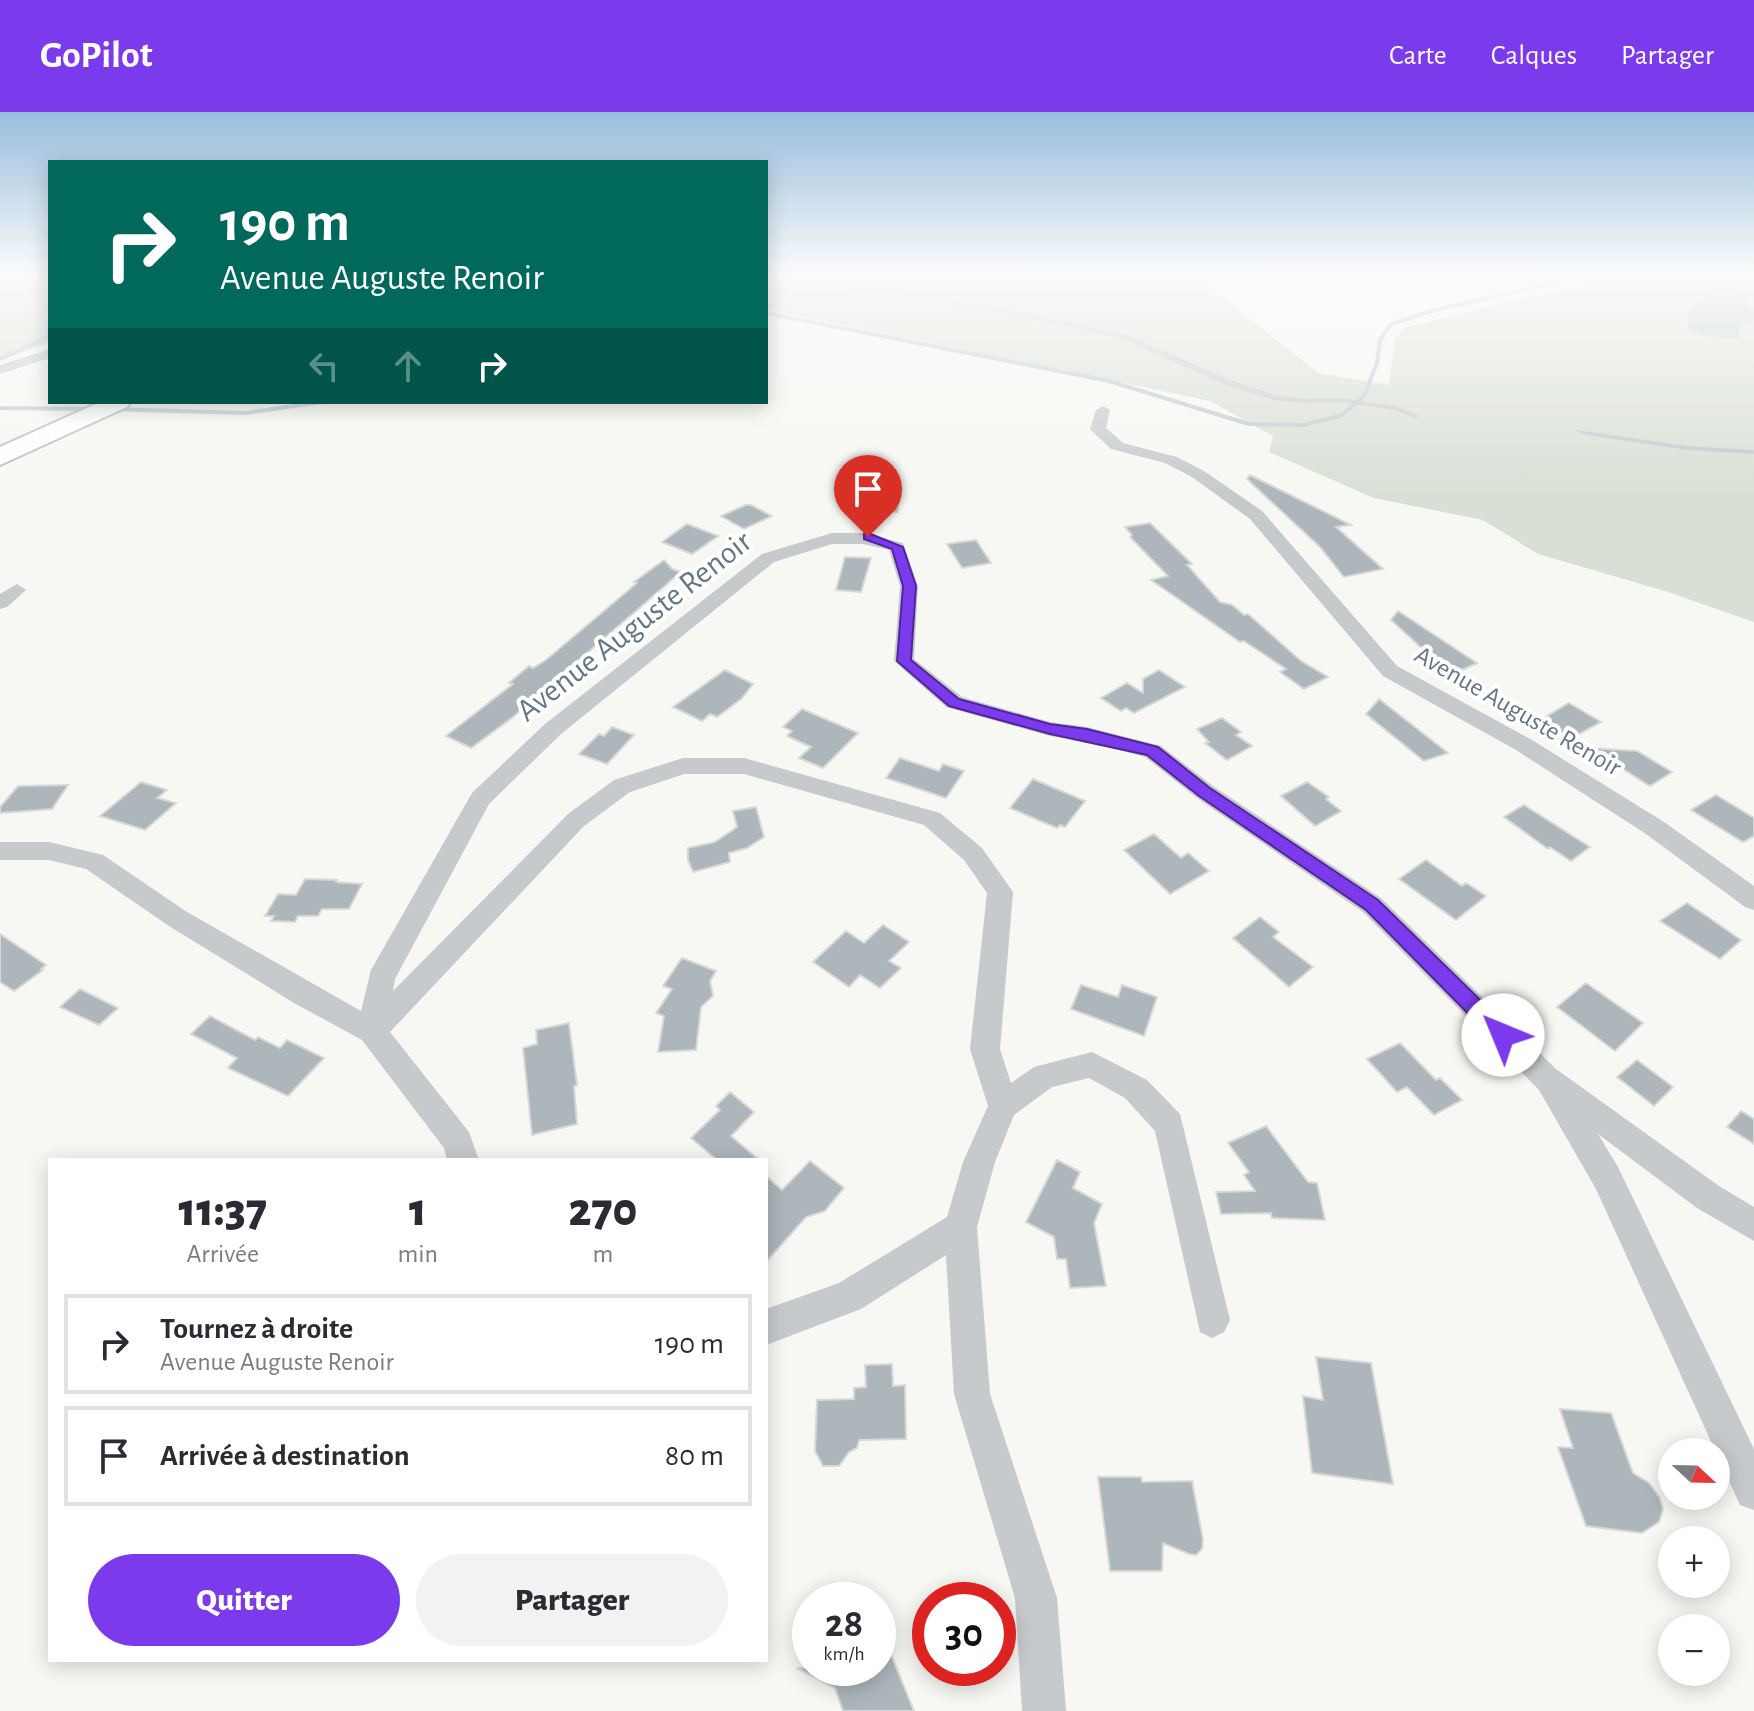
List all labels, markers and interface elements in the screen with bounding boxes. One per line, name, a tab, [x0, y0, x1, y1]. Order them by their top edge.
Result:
text: GoPilot	[40, 37, 153, 75]
text: Carte	[1389, 42, 1447, 70]
text: Calques	[1491, 42, 1577, 70]
text: Partager	[1621, 42, 1714, 70]
icon: right	[88, 192, 192, 296]
text: 190 m	[220, 195, 350, 251]
text: Avenue Auguste Renoir	[220, 260, 544, 296]
icon: left	[302, 344, 346, 388]
icon: ahead	[386, 344, 430, 388]
icon: right	[470, 344, 514, 388]
pin	[834, 455, 902, 537]
icon: arrive	[846, 467, 890, 511]
street label: Avenue Auguste Renoir	[511, 524, 758, 727]
street label: Avenue Auguste Renoir	[1410, 641, 1626, 781]
position arrow	[1461, 993, 1545, 1077]
text: 11:37	[178, 1187, 267, 1235]
text: 1	[409, 1187, 427, 1235]
text: 270	[568, 1187, 637, 1235]
text: Arrivée	[187, 1241, 259, 1267]
text: min	[397, 1241, 438, 1267]
text: m	[593, 1241, 613, 1267]
text: Tournez à droite	[160, 1314, 353, 1344]
icon: right	[92, 1322, 136, 1366]
text: 190 m	[655, 1329, 724, 1359]
text: Avenue Auguste Renoir	[160, 1349, 394, 1375]
icon: arrive	[92, 1434, 136, 1478]
north arrow	[1658, 1438, 1730, 1510]
map controls	[1658, 1438, 1730, 1686]
text: Arrivée à destination	[160, 1441, 410, 1471]
text: 80 m	[665, 1441, 724, 1471]
button: +	[1658, 1526, 1730, 1598]
button: Quitter	[88, 1554, 400, 1646]
button: Partager	[416, 1554, 728, 1646]
speed limit sign: 30	[912, 1582, 1016, 1686]
text: 28	[825, 1604, 863, 1644]
button: −	[1658, 1614, 1730, 1686]
text: km/h	[823, 1644, 865, 1664]

